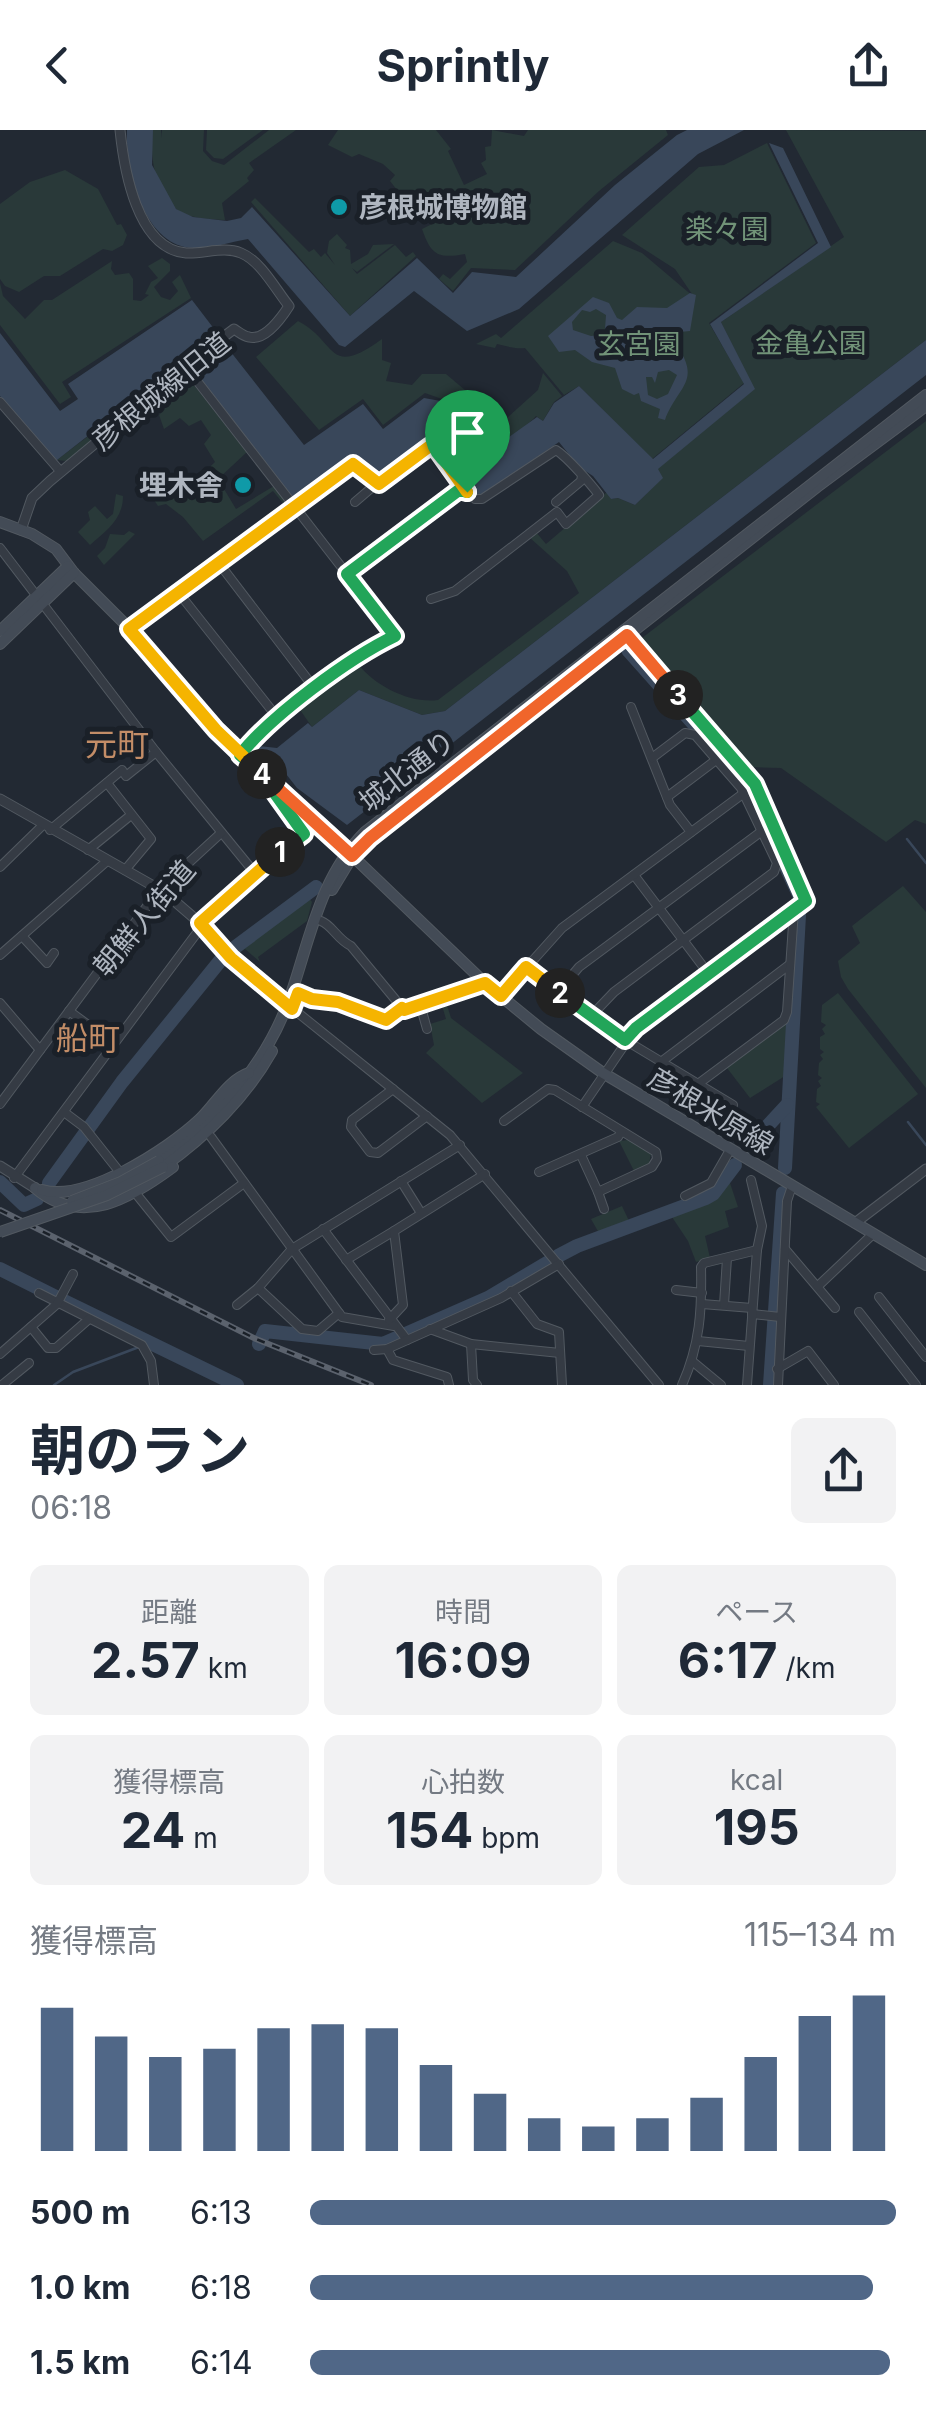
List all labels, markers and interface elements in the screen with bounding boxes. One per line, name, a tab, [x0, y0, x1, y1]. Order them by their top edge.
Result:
icon: back	[30, 38, 85, 93]
text: Sprintly	[376, 38, 550, 93]
icon: share	[841, 38, 896, 93]
place label: 彦根城博物館	[359, 190, 527, 224]
marker: 彦根城博物館	[328, 196, 350, 218]
park label: 楽々園	[685, 212, 769, 246]
street label: 彦根城線旧道	[85, 325, 237, 457]
park label: 金亀公園	[755, 326, 867, 360]
park label: 玄宮園	[597, 327, 681, 361]
pin	[425, 390, 510, 493]
icon: arrive	[440, 405, 495, 460]
place label: 埋木舎	[139, 468, 223, 502]
marker: 埋木舎	[232, 474, 254, 496]
pin: 3	[653, 670, 703, 720]
text: 3	[669, 678, 687, 712]
street label: 城北通り	[352, 723, 462, 819]
district label: 元町	[85, 725, 149, 764]
pin: 4	[237, 749, 287, 799]
text: 4	[253, 757, 271, 791]
pin: 1	[255, 827, 305, 877]
text: 1	[274, 835, 286, 869]
street label: 朝鮮人街道	[86, 853, 202, 983]
pin: 2	[535, 968, 585, 1018]
text: 2	[551, 976, 569, 1010]
district label: 船町	[56, 1019, 120, 1058]
street label: 彦根米原線	[642, 1060, 780, 1162]
text: 朝のラン	[30, 1417, 250, 1483]
button: share	[791, 1418, 896, 1523]
text: 06:18	[30, 1488, 112, 1527]
text: 距離	[141, 1595, 197, 1629]
text: 時間	[435, 1595, 491, 1629]
text: ペース	[715, 1595, 798, 1629]
text: 2.57	[91, 1630, 200, 1690]
text: 16:09	[395, 1630, 531, 1690]
text: 6:17	[678, 1630, 778, 1690]
text: km	[200, 1651, 248, 1685]
text: /km	[778, 1651, 835, 1685]
text: kcal	[730, 1763, 783, 1797]
text: 獲得標高	[113, 1765, 225, 1799]
text: 心拍数	[421, 1765, 505, 1799]
text: 195	[714, 1797, 800, 1857]
text: 24	[121, 1800, 185, 1860]
text: 154	[386, 1800, 473, 1860]
text: m	[185, 1821, 218, 1855]
text: bpm	[473, 1821, 540, 1855]
text: 115–134 m	[744, 1915, 896, 1954]
text: 獲得標高	[30, 1921, 158, 1960]
text: 500 m	[30, 2193, 130, 2232]
text: 6:13	[190, 2193, 252, 2232]
text: 1.0 km	[30, 2268, 130, 2307]
text: 6:18	[190, 2268, 252, 2307]
text: 1.5 km	[30, 2343, 130, 2382]
text: 6:14	[190, 2343, 253, 2382]

